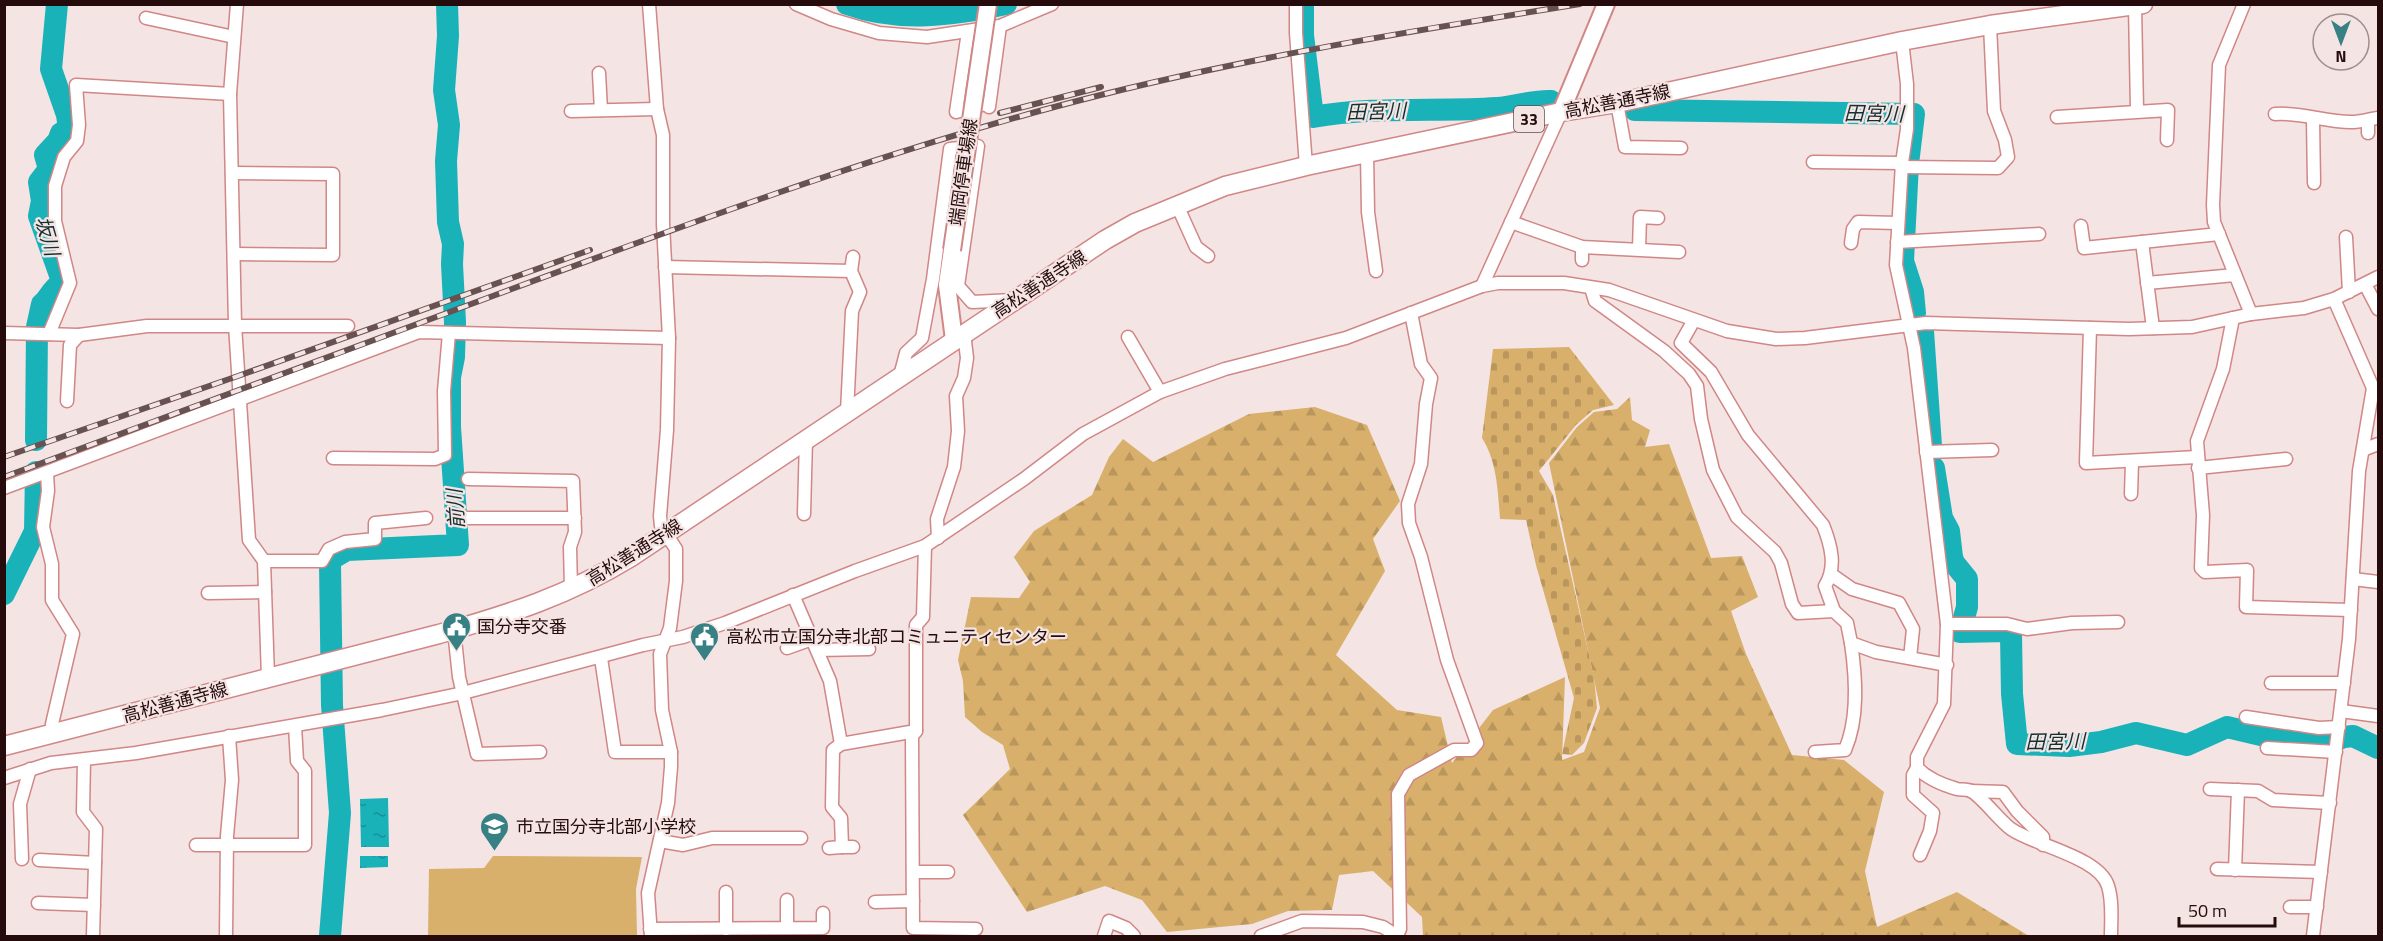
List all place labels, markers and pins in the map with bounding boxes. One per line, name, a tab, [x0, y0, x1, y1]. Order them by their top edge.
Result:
public building icon: 国分寺交番	[440, 610, 472, 652]
place label: 国分寺交番	[477, 613, 567, 640]
public building icon: 高松市立国分寺北部コミュニティセンター	[689, 620, 721, 662]
place label: 高松市立国分寺北部コミュニティセンター	[726, 623, 1067, 650]
school or university icon: 市立国分寺北部小学校	[479, 810, 511, 852]
place label: 市立国分寺北部小学校	[516, 813, 696, 840]

